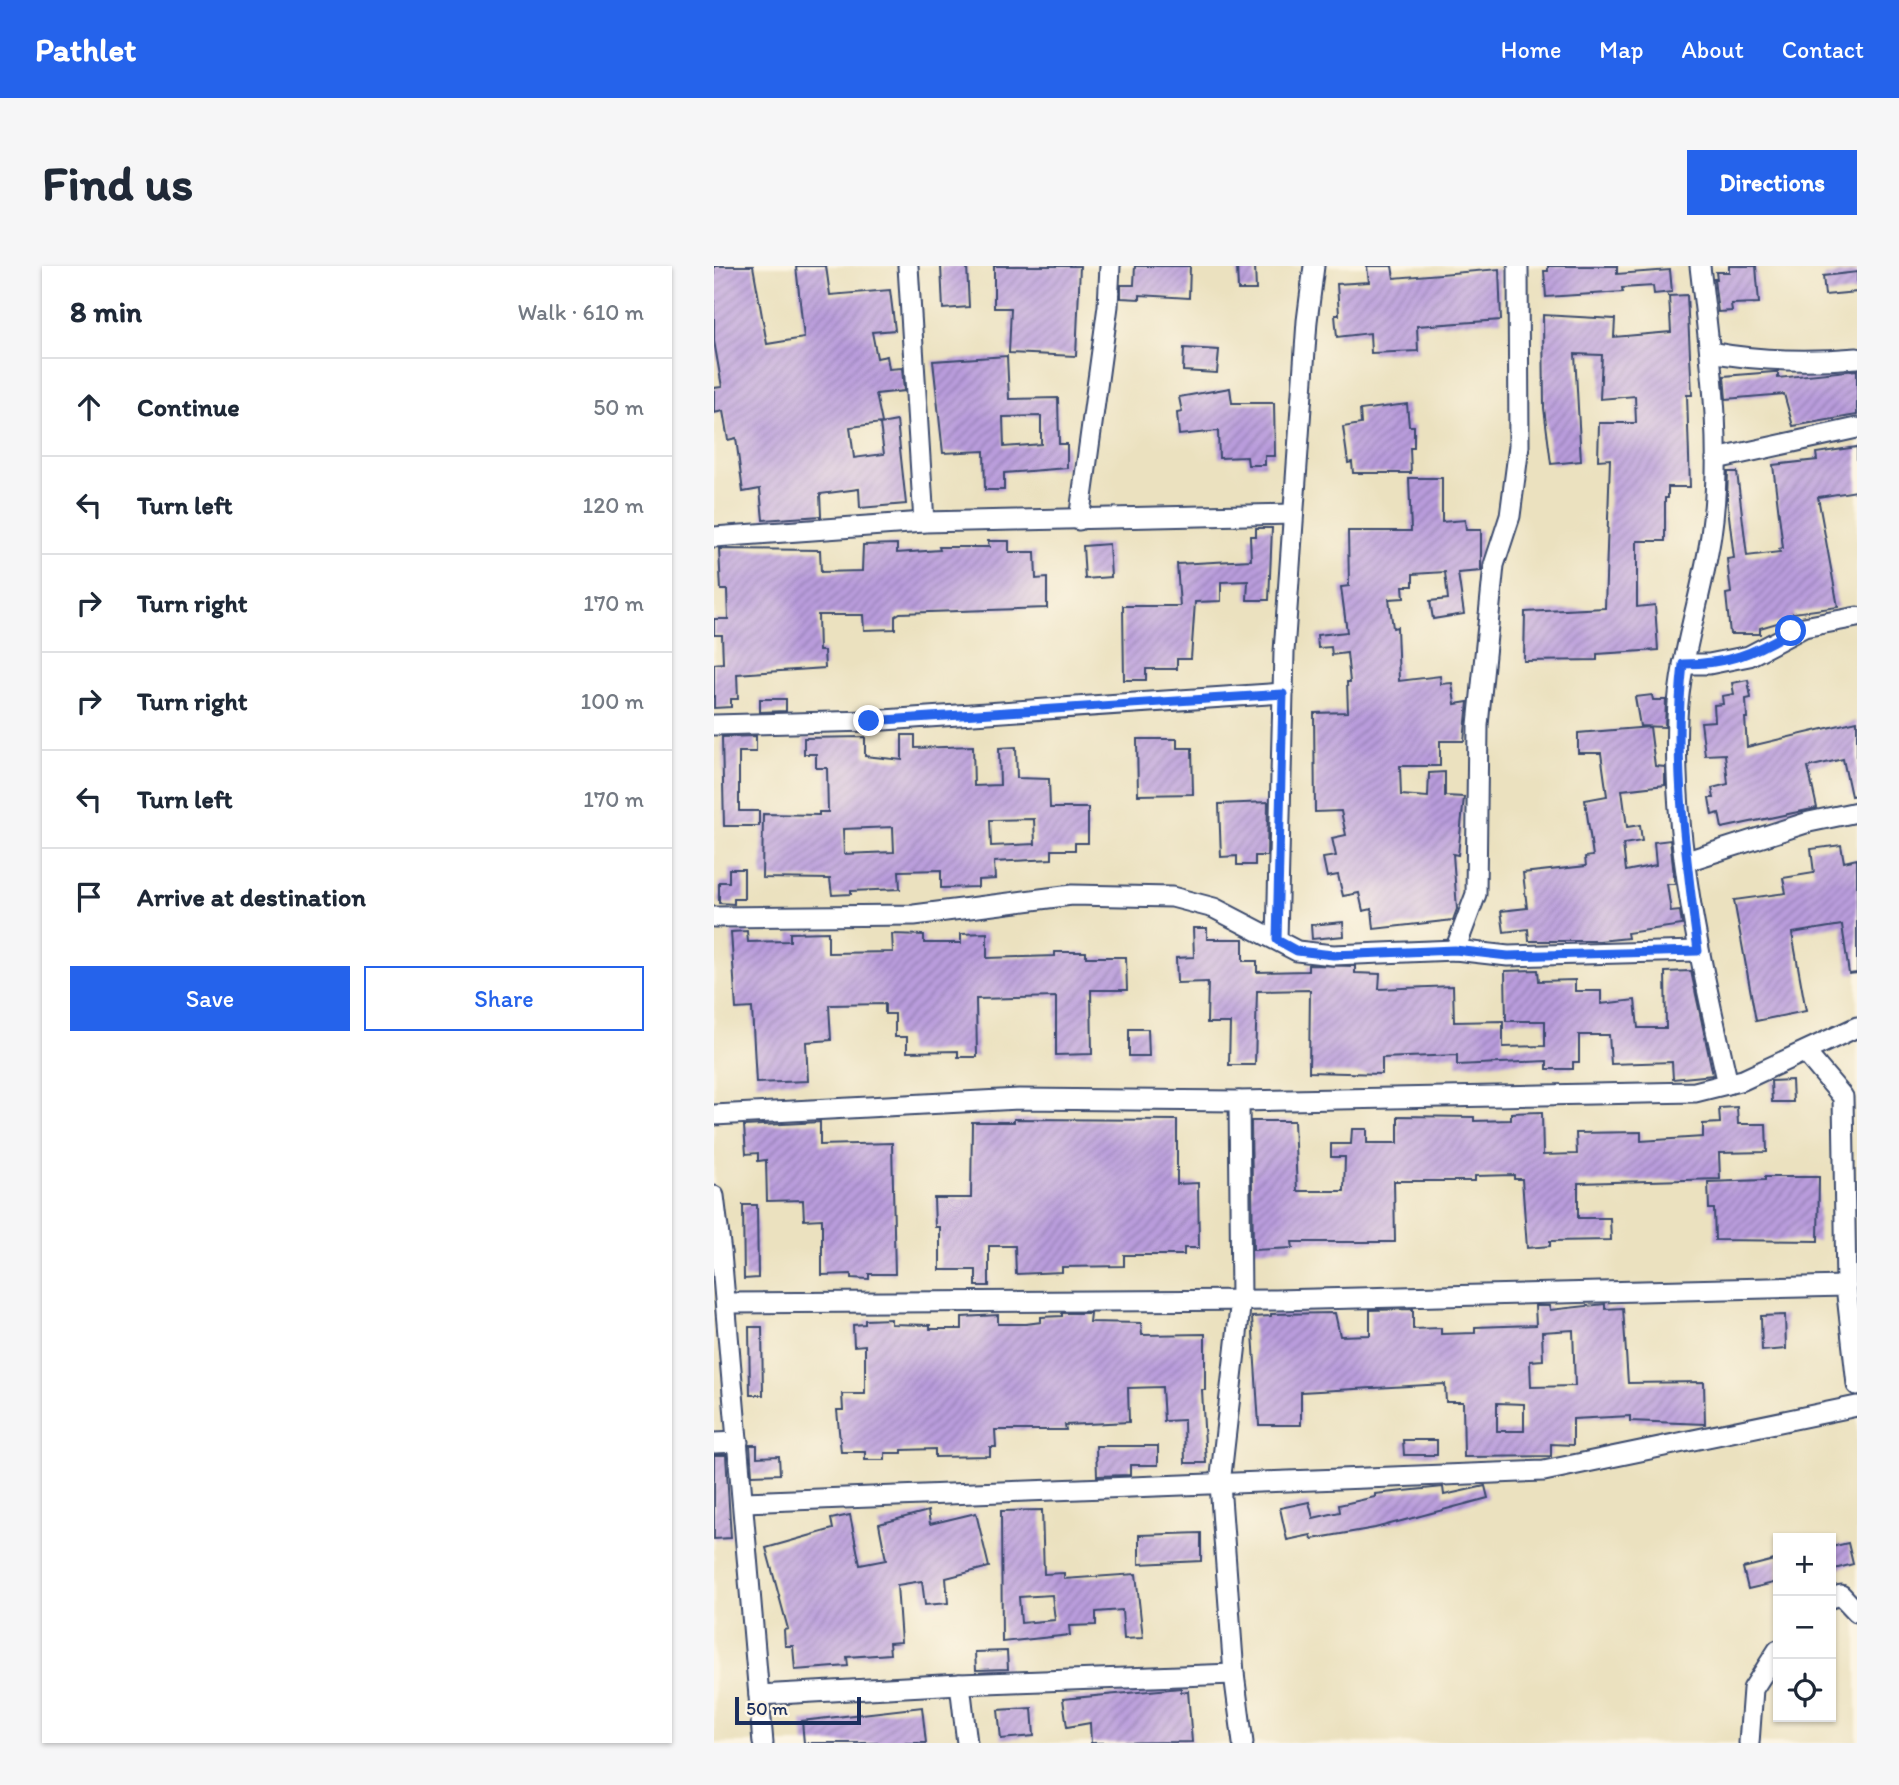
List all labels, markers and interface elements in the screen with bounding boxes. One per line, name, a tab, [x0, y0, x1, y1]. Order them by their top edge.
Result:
text: Pathlet	[35, 30, 137, 69]
text: Home	[1501, 35, 1561, 64]
text: Map	[1599, 35, 1643, 64]
text: About	[1681, 35, 1744, 64]
text: Contact	[1782, 35, 1864, 64]
button: Directions	[1687, 150, 1857, 215]
text: Find us	[42, 153, 193, 212]
text: 8 min	[70, 293, 142, 330]
text: Walk · 610 m	[518, 298, 644, 326]
icon: ahead	[70, 388, 108, 426]
text: Continue	[137, 391, 240, 423]
text: 50 m	[593, 393, 644, 421]
icon: left	[70, 486, 108, 524]
text: Turn left	[137, 489, 233, 521]
text: 120 m	[583, 491, 644, 519]
icon: right	[70, 584, 108, 622]
text: Turn right	[137, 587, 248, 619]
text: 170 m	[583, 589, 644, 617]
route start	[1775, 615, 1806, 646]
icon: right	[70, 682, 108, 720]
text: Turn right	[137, 685, 248, 717]
text: 100 m	[580, 687, 644, 715]
route end	[853, 705, 884, 736]
icon: left	[70, 780, 108, 818]
text: Turn left	[137, 783, 233, 815]
text: 170 m	[583, 785, 644, 813]
icon: arrive	[70, 878, 108, 916]
text: Arrive at destination	[137, 881, 366, 913]
button: Save	[70, 966, 350, 1031]
button: Share	[364, 966, 644, 1031]
map controls	[1773, 1533, 1836, 1722]
button: +	[1773, 1533, 1836, 1596]
button: −	[1773, 1596, 1836, 1659]
button: locate	[1773, 1659, 1836, 1722]
scale bar	[735, 1694, 861, 1726]
text: 50 m	[746, 1697, 788, 1720]

